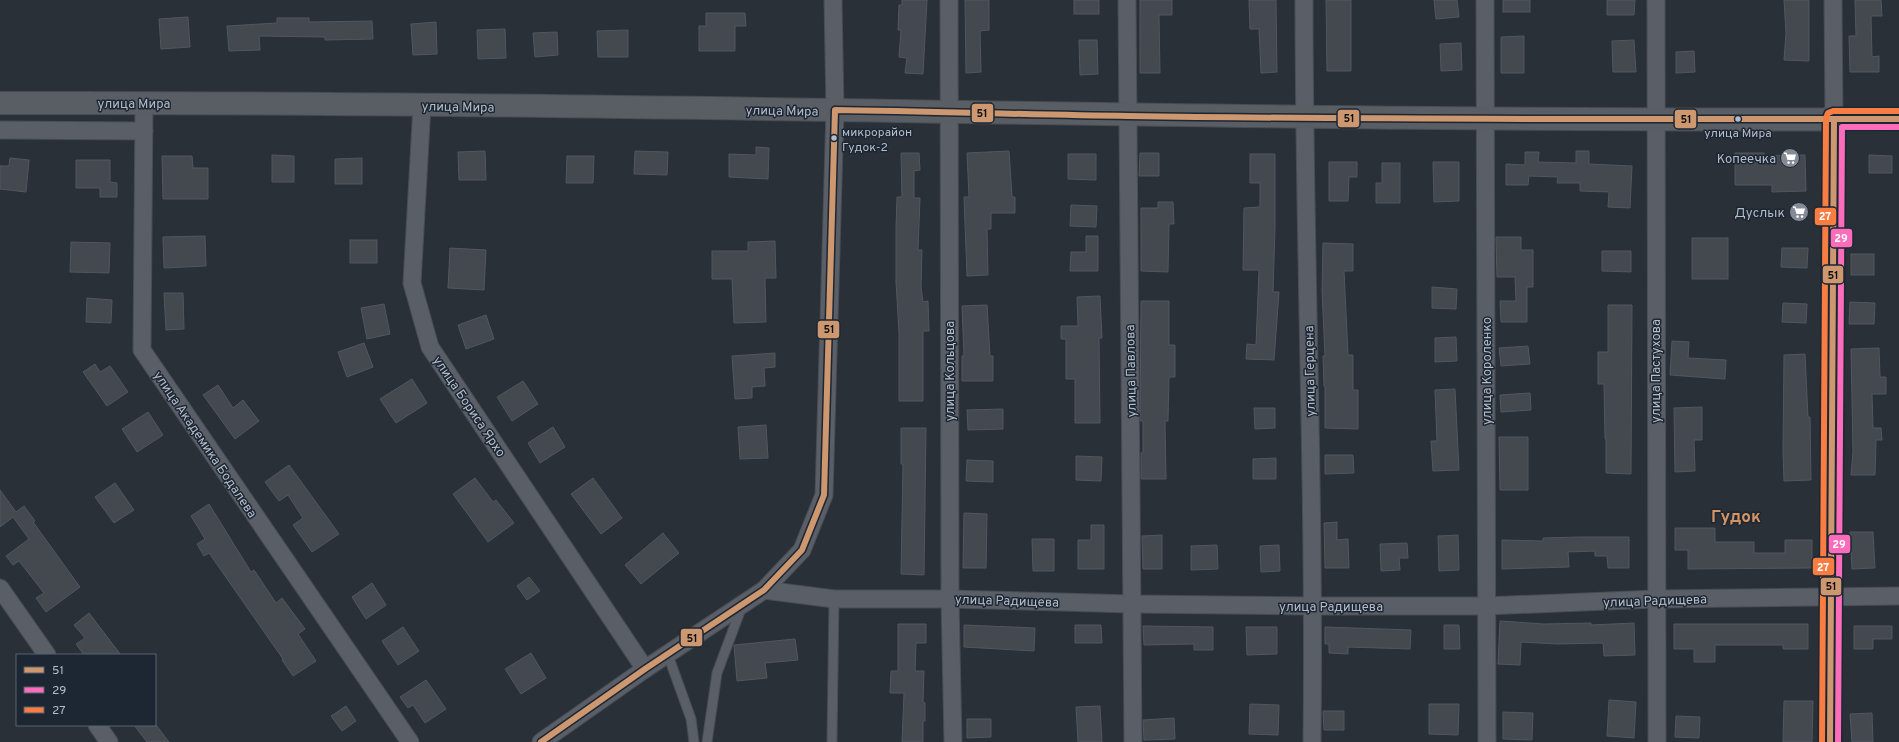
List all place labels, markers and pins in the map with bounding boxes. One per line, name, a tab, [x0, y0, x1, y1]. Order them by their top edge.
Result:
marker: улица Мира	[1733, 114, 1743, 124]
place label: микрорайон Гудок-2	[842, 125, 912, 156]
place label: улица Мира	[1704, 126, 1772, 142]
marker: микрорайон Гудок-2	[829, 133, 839, 143]
supermarket icon: Копеечка	[1779, 147, 1801, 169]
place label: Копеечка	[1717, 152, 1776, 168]
supermarket icon: Дуслык	[1788, 201, 1810, 223]
place label: Дуслык	[1735, 206, 1785, 222]

